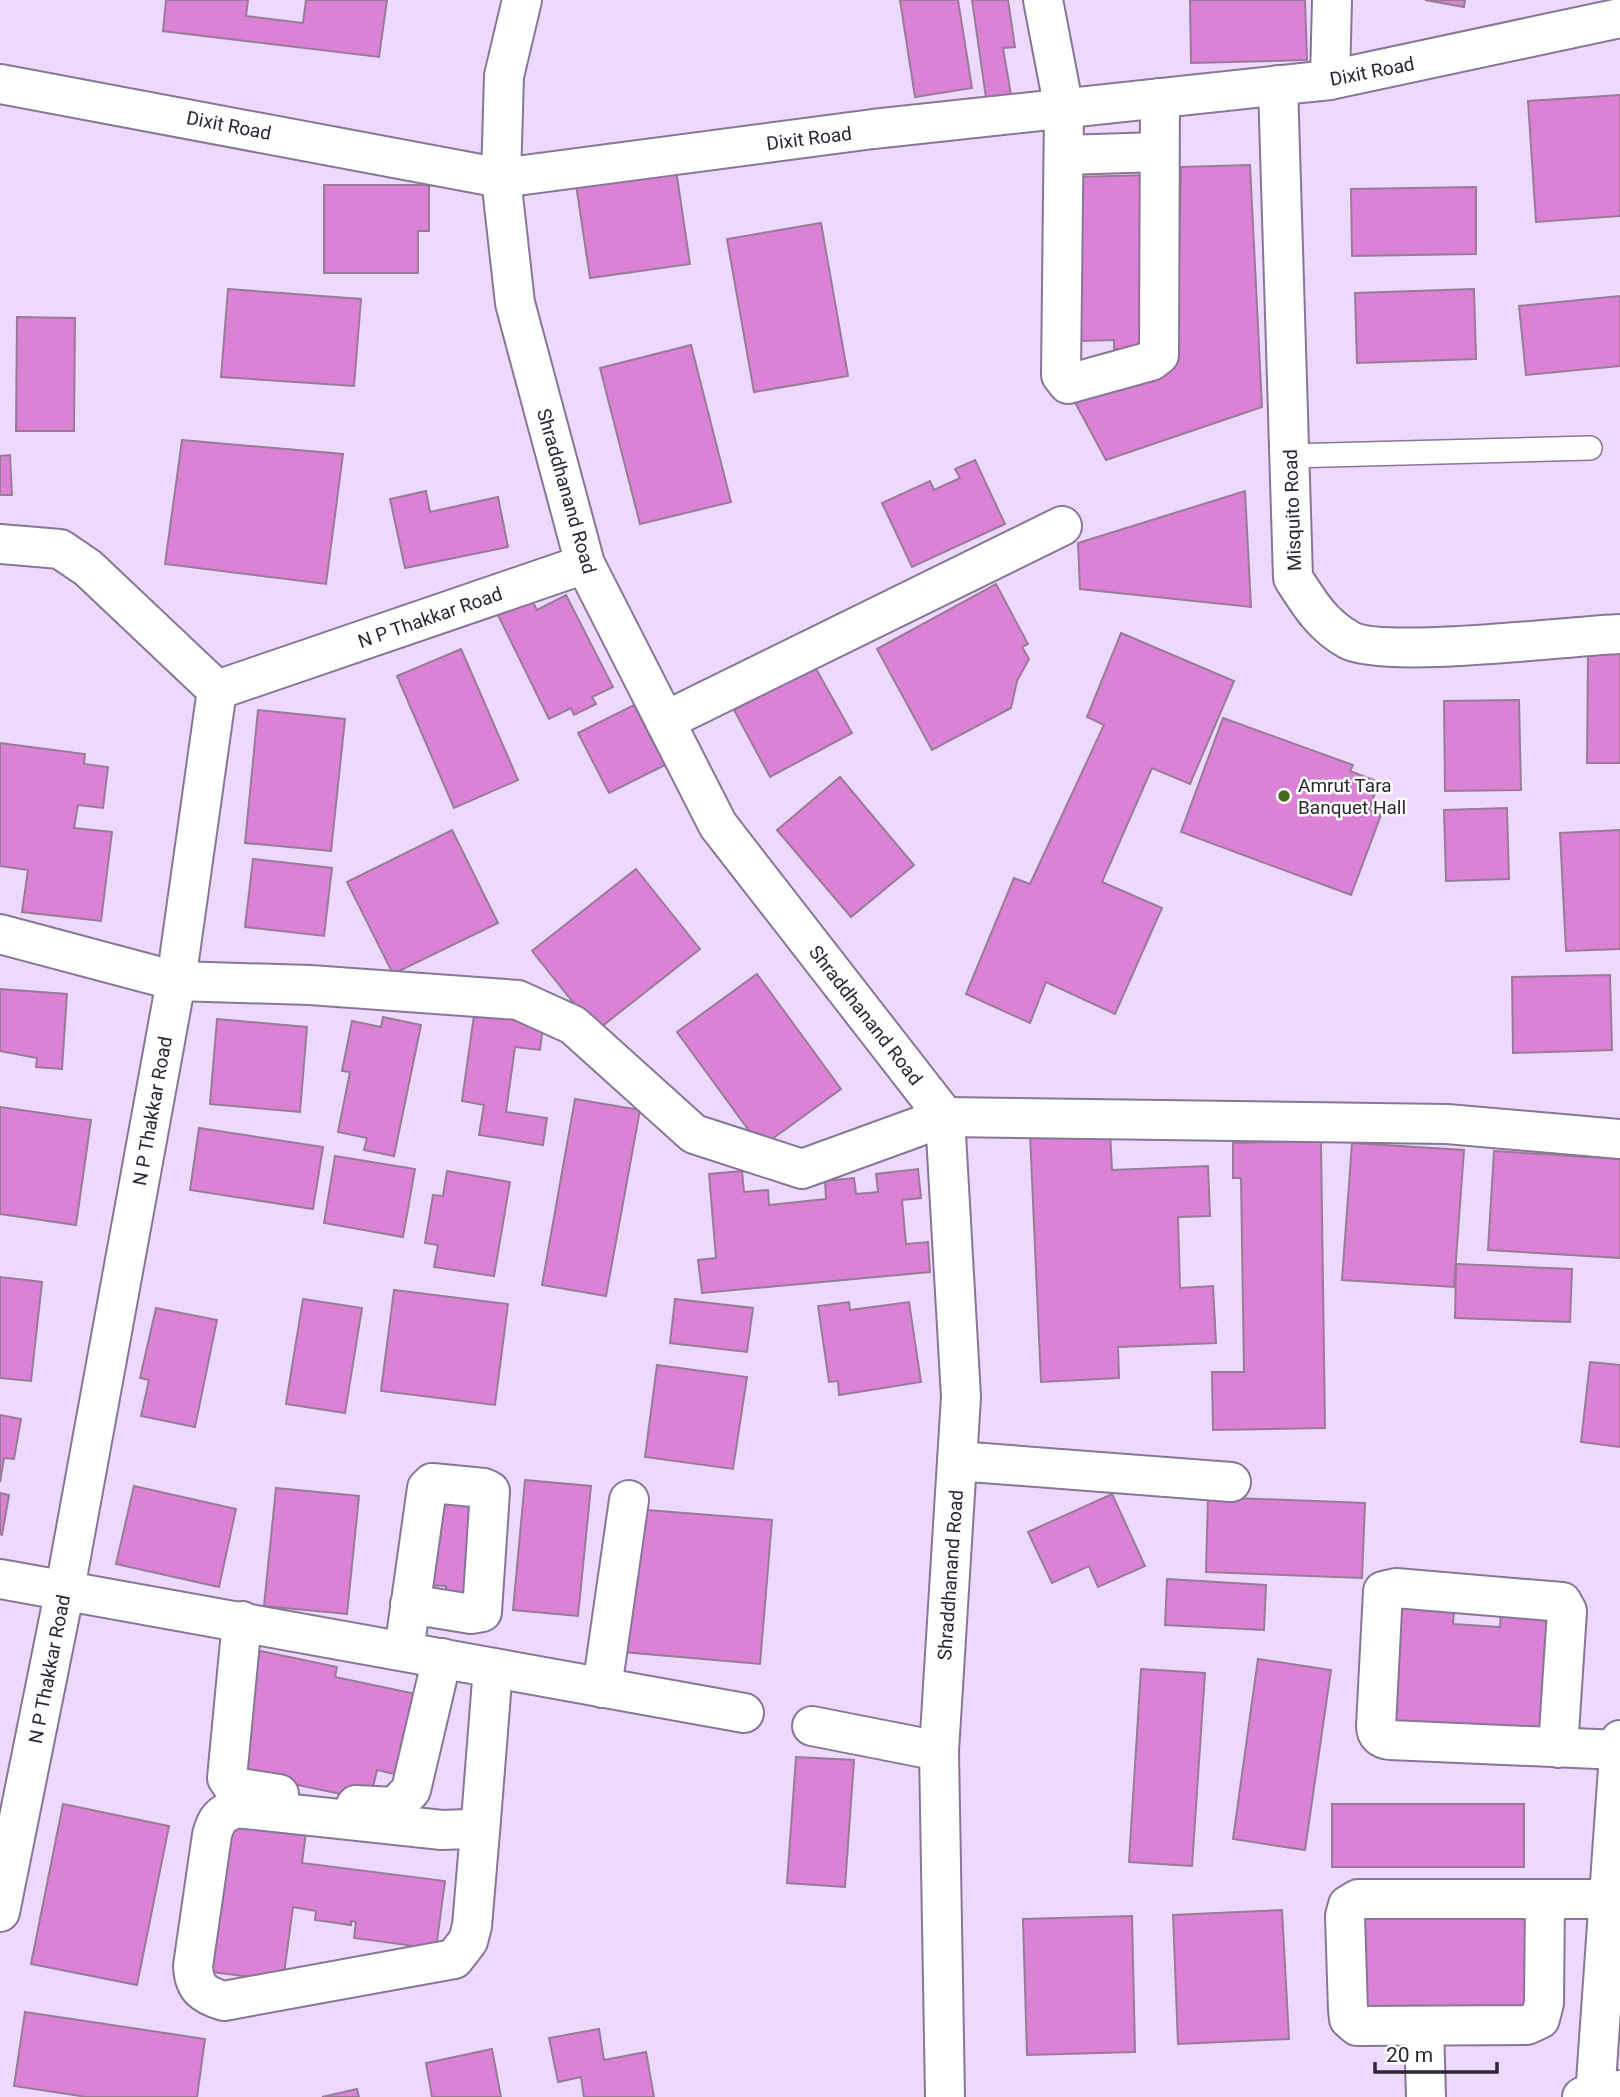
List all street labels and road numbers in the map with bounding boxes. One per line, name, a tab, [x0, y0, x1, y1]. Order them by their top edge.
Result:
street label: Dixit Road	[1328, 52, 1416, 91]
street label: Dixit Road	[185, 106, 273, 145]
street label: Dixit Road	[765, 122, 853, 155]
street label: Shraddhanand Road	[532, 406, 601, 576]
street label: Misquito Road	[1279, 449, 1306, 571]
street label: N P Thakkar Road	[355, 582, 505, 653]
street label: Shraddhanand Road	[804, 941, 927, 1090]
street label: N P Thakkar Road	[128, 1035, 177, 1187]
street label: Shraddhanand Road	[933, 1489, 968, 1661]
street label: N P Thakkar Road	[24, 1593, 75, 1745]

